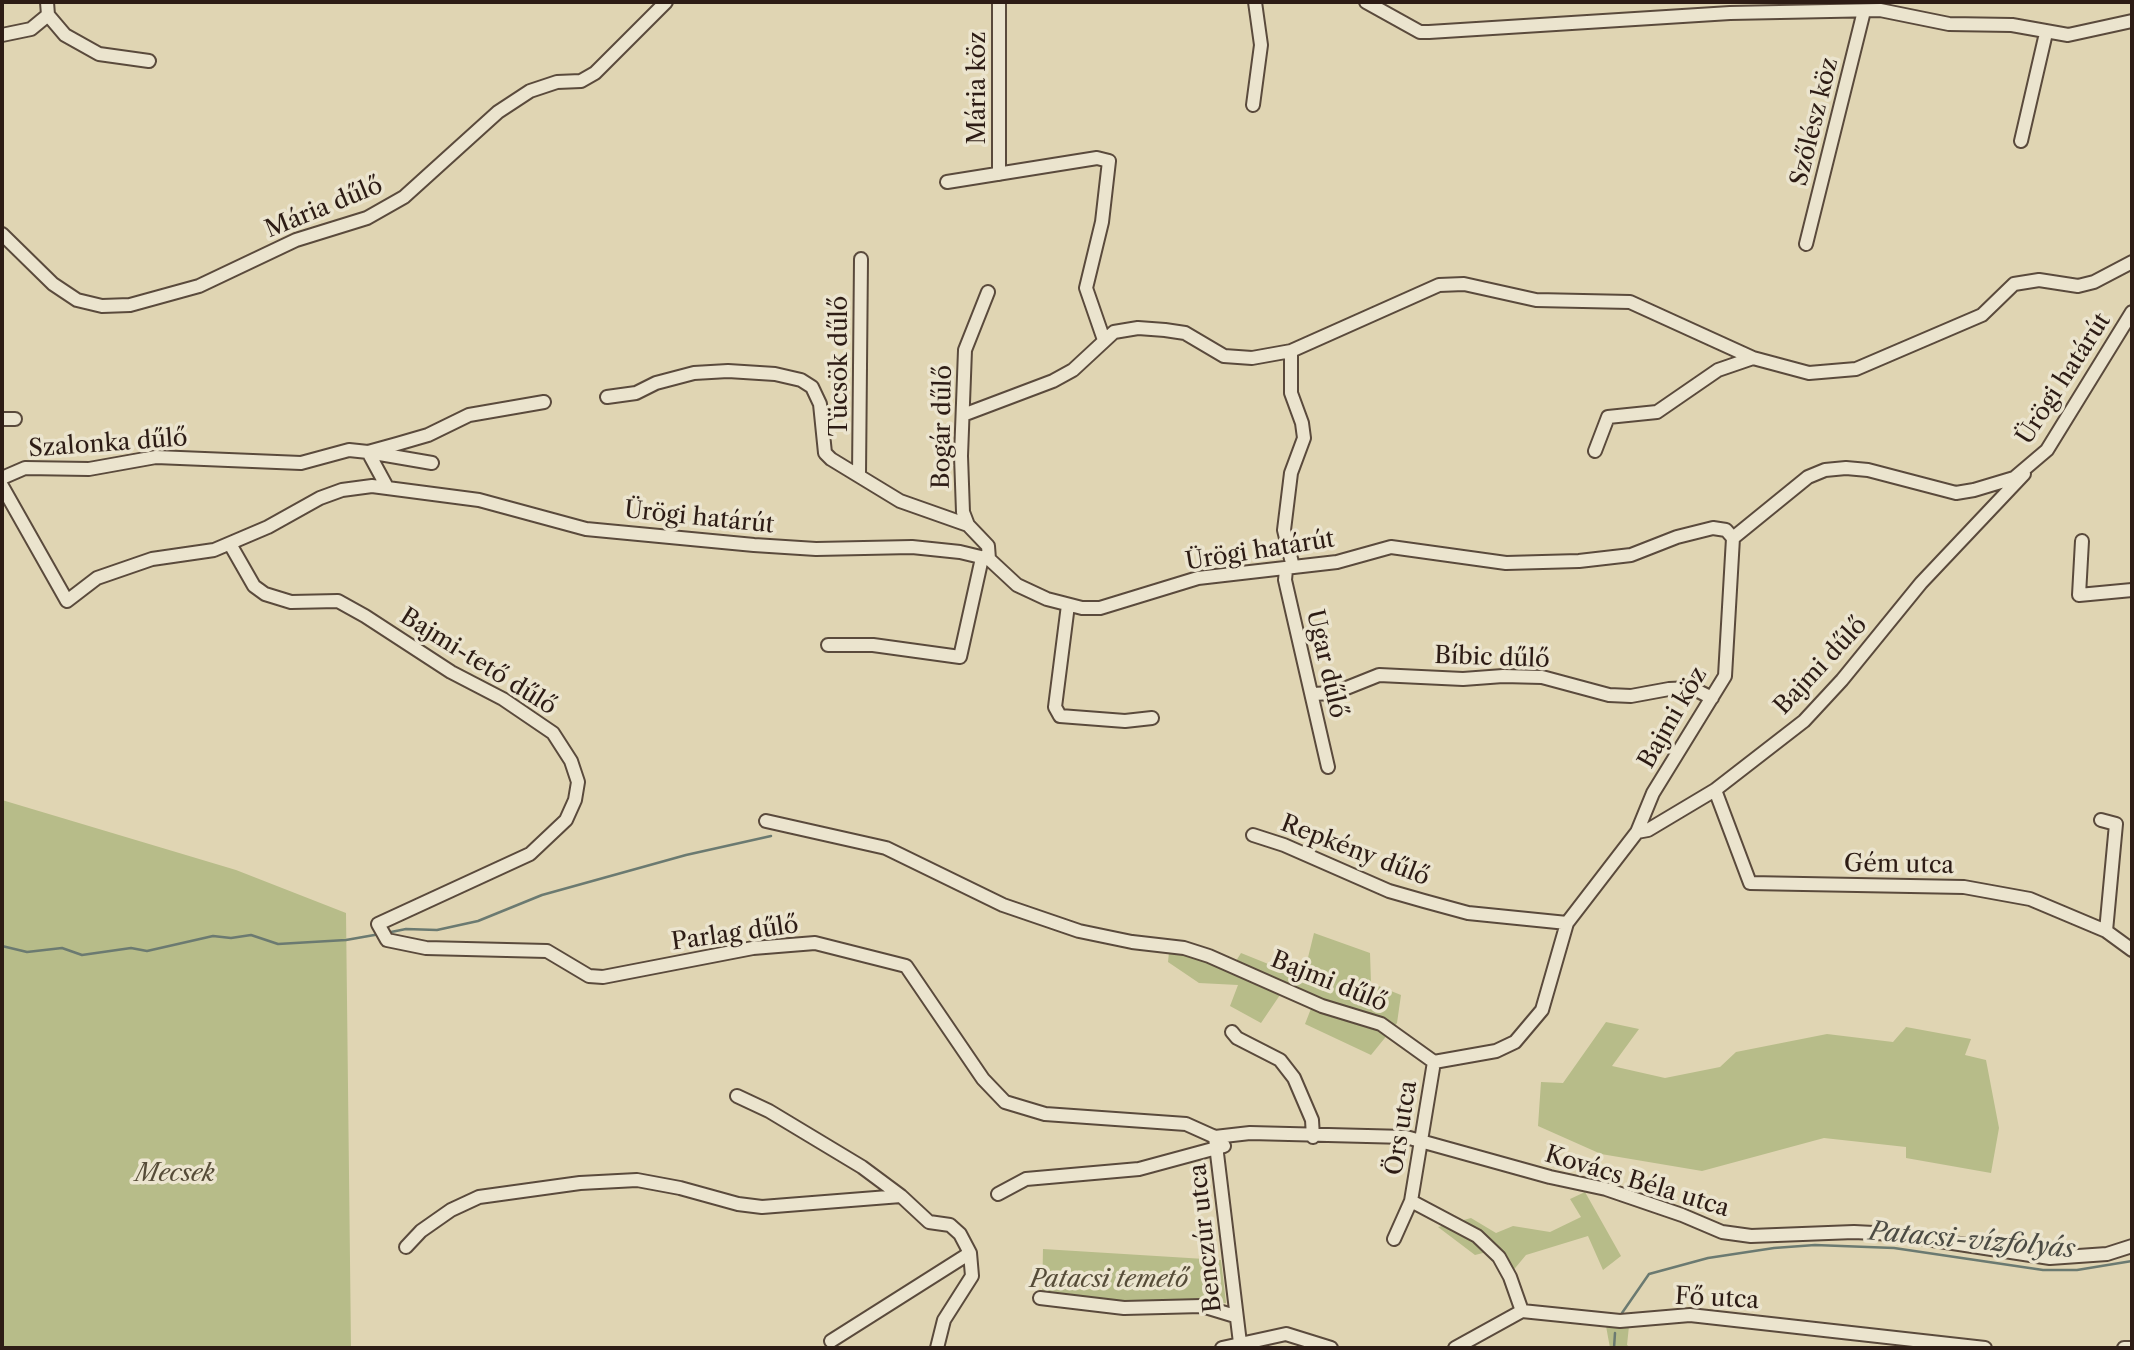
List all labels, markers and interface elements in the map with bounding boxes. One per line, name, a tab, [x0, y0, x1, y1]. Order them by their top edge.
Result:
street label: Mária köz	[964, 31, 992, 145]
street label: Szőlész köz	[1785, 55, 1845, 189]
street label: Mária dűlő	[261, 171, 387, 245]
street label: Tücsök dűlő	[826, 296, 854, 436]
street label: Ürögi határút	[2011, 308, 2117, 450]
street label: Bogár dűlő	[928, 365, 958, 489]
street label: Szalonka dűlő	[27, 424, 189, 464]
street label: Ürögi határút	[623, 496, 775, 540]
street label: Ürögi határút	[1183, 525, 1337, 577]
street label: Bajmi-tető dűlő	[394, 602, 562, 722]
street label: Ugar dűlő	[1300, 607, 1352, 721]
street label: Bajmi dűlő	[1768, 611, 1874, 721]
street label: Bíbic dűlő	[1434, 642, 1550, 674]
street label: Bajmi köz	[1632, 662, 1714, 774]
street label: Repkény dűlő	[1277, 809, 1433, 893]
street label: Gém utca	[1844, 850, 1954, 880]
street label: Parlag dűlő	[670, 911, 800, 957]
street label: Bajmi dűlő	[1267, 946, 1391, 1018]
street label: Örs utca	[1380, 1079, 1424, 1177]
street label: Kovács Béla utca	[1541, 1140, 1733, 1224]
park label: Mecsek	[135, 1160, 215, 1188]
street label: Benczúr utca	[1184, 1162, 1228, 1314]
water label: Patacsi-vízfolyás	[1867, 1216, 2077, 1266]
park label: Patacsi temető	[1030, 1266, 1188, 1294]
street label: Fő utca	[1674, 1282, 1760, 1316]

